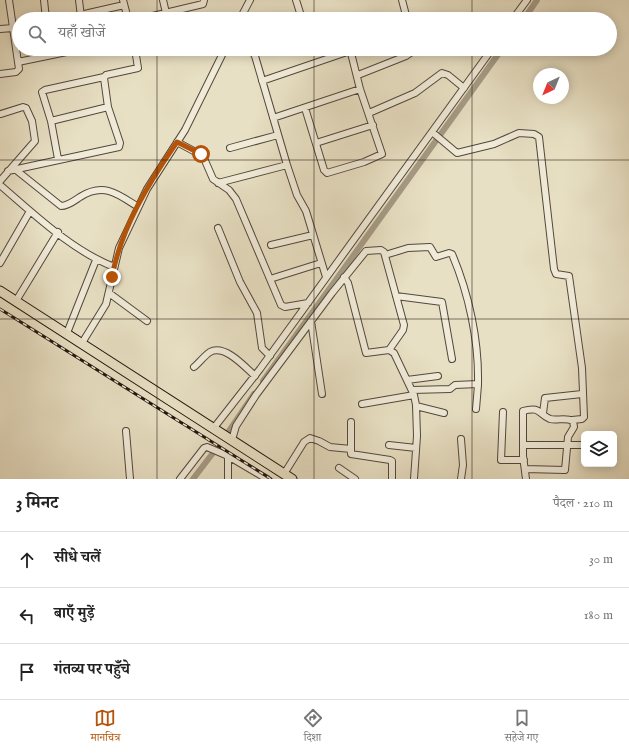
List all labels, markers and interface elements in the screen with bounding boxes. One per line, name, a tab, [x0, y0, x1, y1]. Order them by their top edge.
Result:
search box	[12, 12, 617, 56]
icon: search	[26, 23, 48, 45]
text: यहाँ खोजें	[58, 23, 105, 42]
north arrow	[533, 68, 569, 104]
route start	[192, 145, 210, 163]
route end	[103, 268, 121, 286]
map controls	[581, 431, 617, 467]
button: layers	[581, 431, 617, 467]
text: 3 मिनट	[16, 493, 58, 514]
text: पैदल · 210 m	[553, 495, 613, 512]
text: सीधे चलें	[54, 548, 101, 567]
icon: ahead	[16, 549, 38, 571]
text: 30 m	[589, 551, 613, 568]
text: बाएँ मुड़ें	[54, 604, 94, 623]
icon: left	[16, 605, 38, 627]
text: 180 m	[584, 607, 613, 624]
text: गंतव्य पर पहुँचे	[54, 660, 130, 679]
icon: arrive	[16, 661, 38, 683]
tab: मानचित्र	[91, 707, 120, 748]
tab: दिशा	[302, 707, 324, 748]
tab: सहेजे गए	[505, 707, 538, 748]

